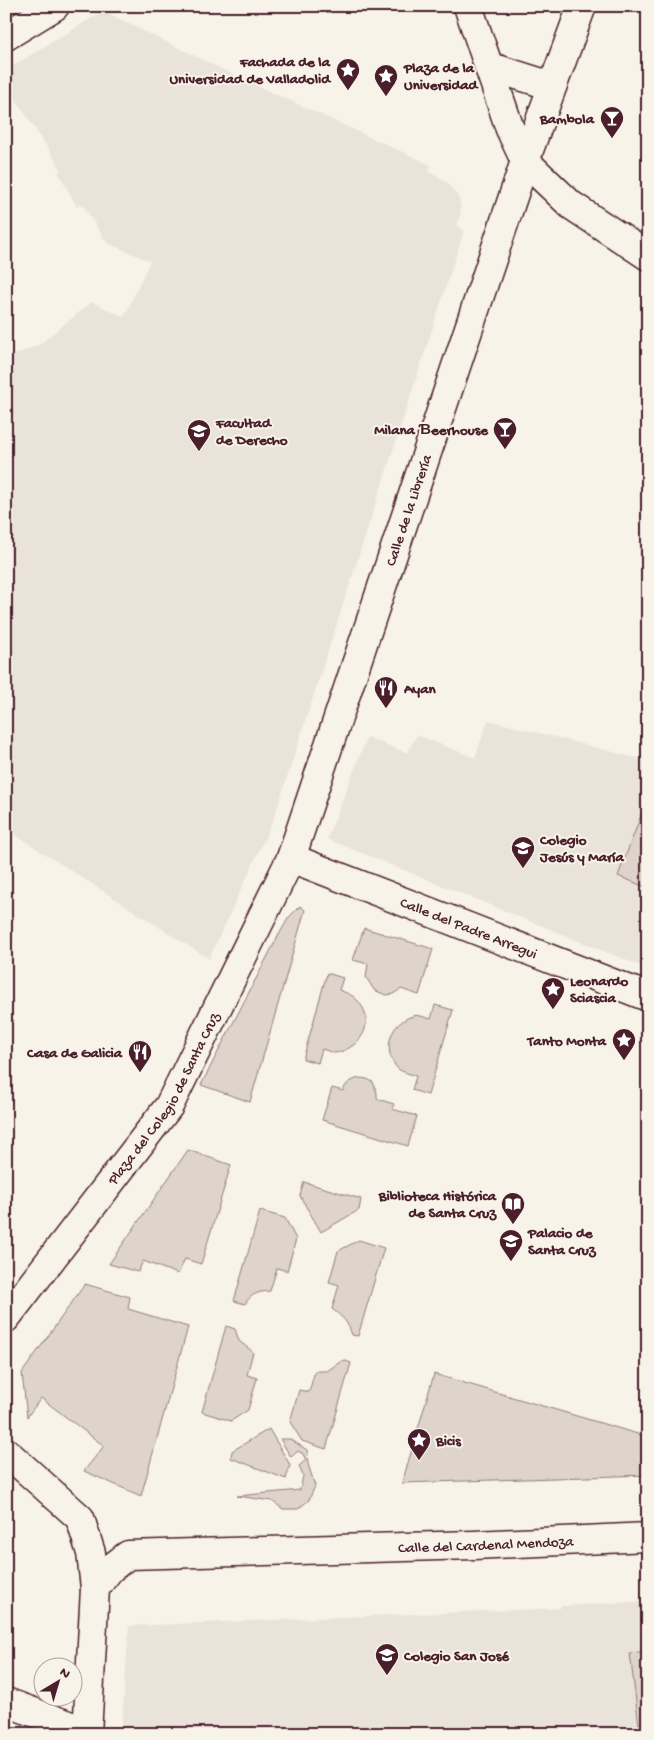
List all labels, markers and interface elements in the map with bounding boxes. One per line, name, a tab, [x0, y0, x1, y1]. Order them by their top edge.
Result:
place label: Fachada de la Universidad de Valladolid	[169, 54, 332, 89]
place icon: Fachada de la Universidad de Valladolid	[335, 57, 361, 91]
place label: Plaza de la Universidad	[403, 60, 480, 95]
place icon: Plaza de la Universidad	[373, 63, 399, 97]
bar icon: Bambola	[599, 105, 625, 139]
place label: Bambola	[539, 111, 595, 129]
place label: Facultad de Derecho	[215, 415, 288, 450]
bar icon: Milana Ɓeerhouse	[492, 416, 518, 450]
school or university icon: Facultad de Derecho	[186, 418, 212, 452]
place label: Milana Ɓeerhouse	[374, 422, 489, 440]
street label: Calle de la Librería	[383, 452, 437, 569]
restaurant icon: Ayan	[373, 675, 399, 709]
place label: Ayan	[403, 681, 437, 699]
place label: Colegio Jesús y María	[539, 832, 625, 867]
school or university icon: Colegio Jesús y María	[510, 835, 536, 869]
street label: Calle del Padre Arregui	[397, 894, 540, 964]
place label: Leonardo Sciascia	[570, 973, 629, 1008]
place icon: Leonardo Sciascia	[540, 976, 566, 1010]
street label: Plaza del Colegio de Santa Cruz	[104, 1010, 225, 1190]
place icon: Tanto Monta	[611, 1027, 637, 1061]
place label: Tanto Monta	[527, 1033, 607, 1051]
restaurant icon: Casa de Galicia	[127, 1039, 153, 1073]
place label: Casa de Galicia	[26, 1045, 123, 1063]
place label: Biblioteca Histórica de Santa Cruz	[378, 1188, 497, 1223]
library icon: Biblioteca Histórica de Santa Cruz	[500, 1191, 526, 1225]
place label: Palacio de Santa Cruz	[527, 1225, 597, 1260]
school or university icon: Palacio de Santa Cruz	[498, 1228, 524, 1262]
place icon: Bicis	[406, 1427, 432, 1461]
place label: Bicis	[435, 1433, 462, 1451]
street label: Calle del Cardenal Mendoza	[398, 1533, 575, 1558]
school or university icon: Colegio San José	[374, 1642, 400, 1676]
place label: Colegio San José	[403, 1648, 510, 1666]
north arrow	[32, 1658, 82, 1708]
text: N	[56, 1664, 73, 1683]

